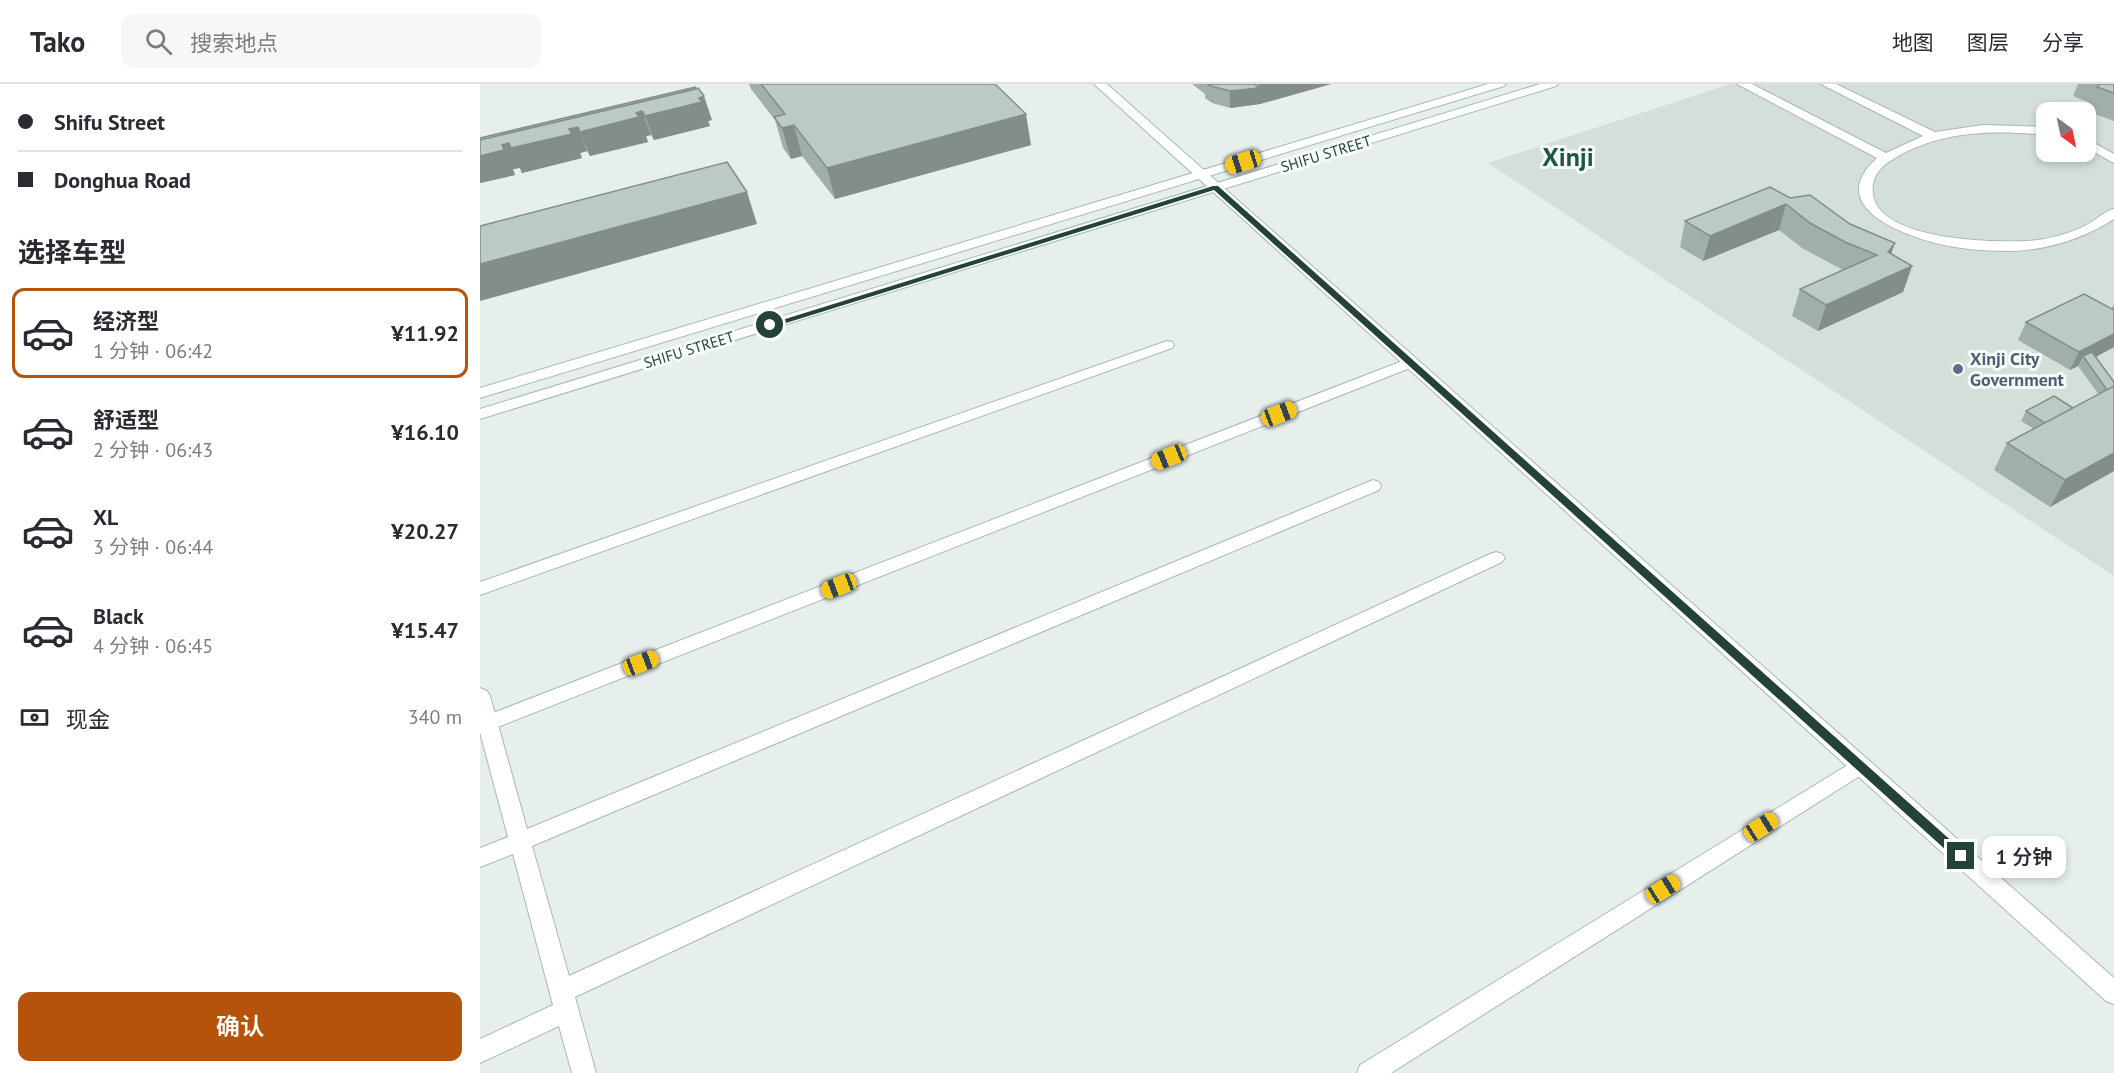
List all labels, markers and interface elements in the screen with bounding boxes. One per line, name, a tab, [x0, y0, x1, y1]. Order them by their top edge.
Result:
search box	[121, 14, 541, 68]
text: Tako	[30, 23, 85, 60]
icon: search	[142, 25, 175, 58]
text: 搜索地点	[190, 29, 278, 57]
text: 地图	[1892, 29, 1934, 56]
text: 图层	[1967, 29, 2009, 56]
text: 分享	[2042, 29, 2084, 56]
north arrow	[2036, 102, 2096, 162]
map controls	[2036, 102, 2096, 162]
text: Shifu Street	[54, 108, 165, 136]
street label: SHIFU STREET	[1278, 131, 1374, 176]
district label: Xinji	[1542, 140, 1594, 173]
car	[1223, 148, 1263, 176]
text: Donghua Road	[54, 166, 191, 194]
text: 选择车型	[18, 235, 126, 269]
icon: car	[21, 306, 75, 360]
text: 经济型	[93, 307, 159, 335]
route start	[756, 311, 783, 338]
text: ¥11.92	[391, 319, 459, 347]
street label: SHIFU STREET	[641, 327, 737, 372]
text: 1 分钟 · 06:42	[93, 338, 213, 364]
place label: Xinji City Government	[1970, 347, 2065, 391]
marker: Xinji City Government	[1951, 362, 1965, 376]
car	[1259, 399, 1299, 429]
icon: car	[21, 405, 75, 459]
text: 舒适型	[93, 406, 159, 434]
text: ¥16.10	[391, 418, 459, 446]
text: 2 分钟 · 06:43	[93, 437, 213, 463]
car	[1149, 442, 1189, 472]
text: XL	[93, 503, 118, 531]
icon: car	[21, 504, 75, 558]
text: ¥20.27	[391, 517, 459, 545]
text: 3 分钟 · 06:44	[93, 534, 213, 560]
car	[819, 571, 859, 601]
text: Black	[93, 602, 144, 630]
icon: car	[21, 603, 75, 657]
text: ¥15.47	[391, 616, 459, 644]
text: 4 分钟 · 06:45	[93, 633, 213, 659]
car	[621, 648, 661, 678]
icon: cash	[18, 701, 51, 734]
text: 340 m	[408, 704, 462, 730]
text: 现金	[66, 705, 110, 733]
car	[1741, 810, 1781, 844]
callout: 1 分钟	[1982, 835, 2066, 877]
route end	[1947, 842, 1974, 869]
text: 1 分钟	[1996, 844, 2052, 870]
car	[1643, 872, 1683, 906]
button: 确认	[18, 992, 462, 1061]

